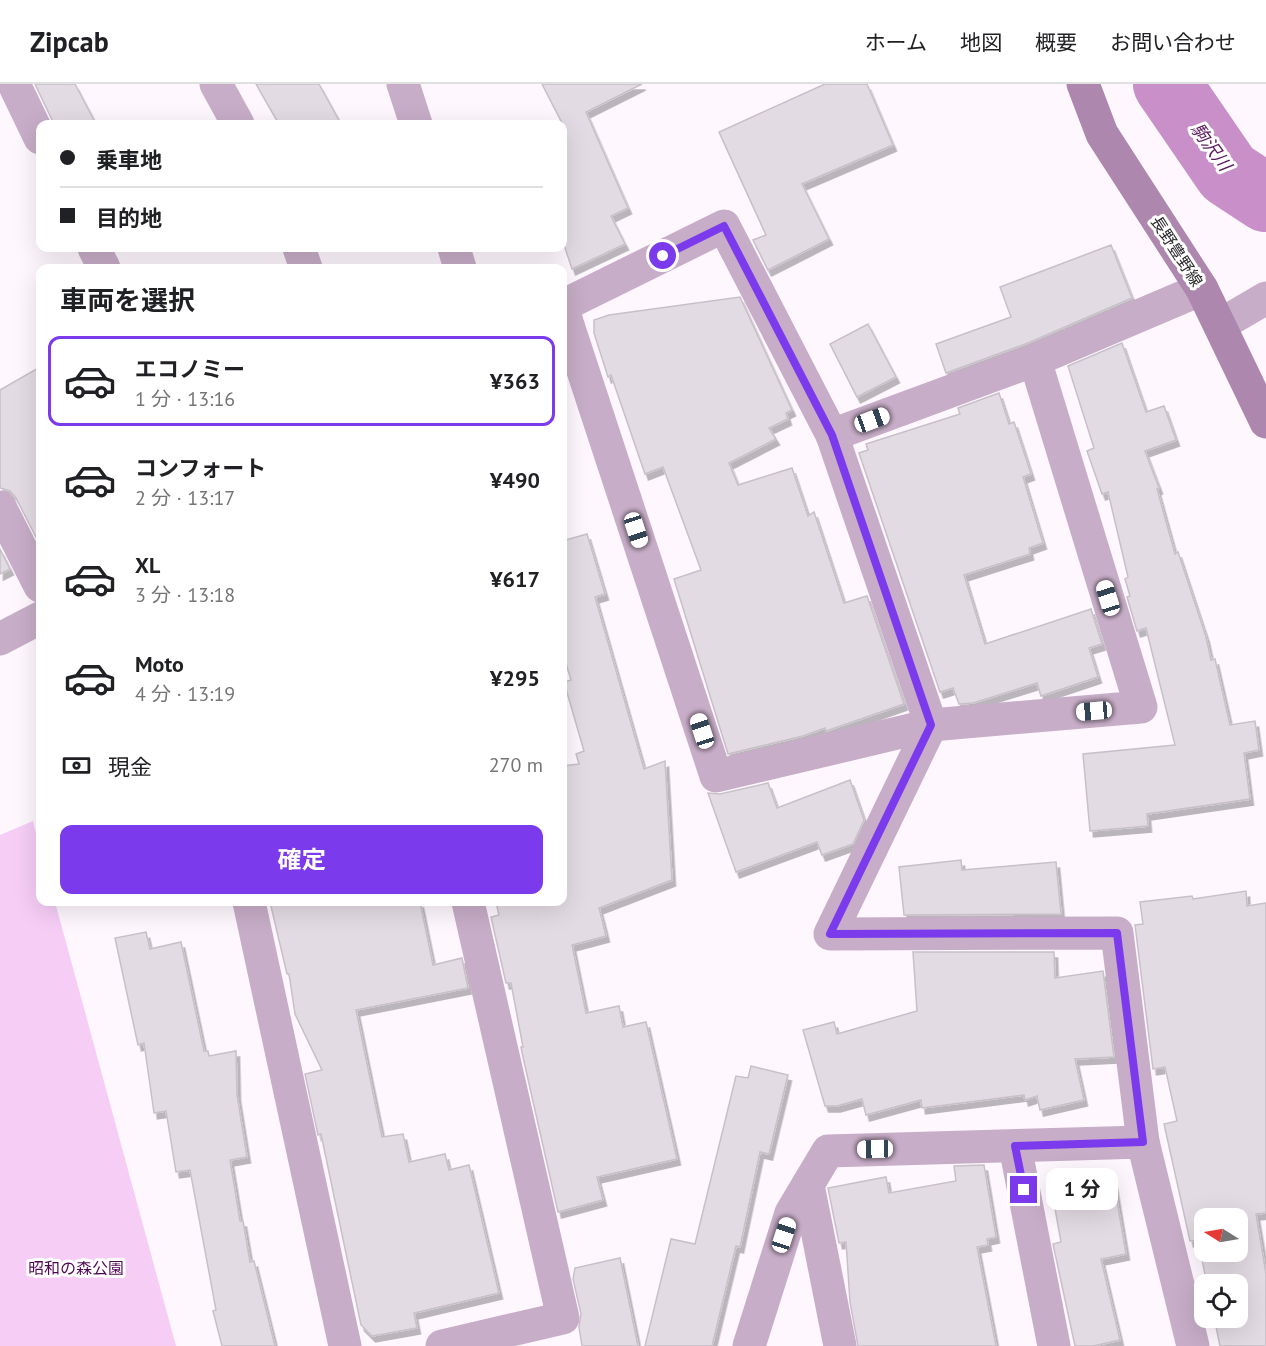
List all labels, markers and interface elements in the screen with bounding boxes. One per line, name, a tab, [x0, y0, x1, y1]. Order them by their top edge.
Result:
text: Zipcab	[30, 23, 109, 60]
text: ホーム	[865, 29, 927, 56]
text: 地図	[960, 29, 1002, 56]
text: 概要	[1035, 29, 1077, 56]
text: お問い合わせ	[1110, 29, 1236, 56]
water label: 駒沢川	[1186, 118, 1238, 177]
text: 乗車地	[96, 146, 162, 174]
text: 目的地	[96, 204, 162, 232]
street label: 長野豊野線	[1147, 212, 1207, 290]
route start	[649, 242, 676, 269]
text: 車両を選択	[60, 283, 195, 317]
icon: car	[63, 354, 117, 408]
text: エコノミー	[135, 355, 245, 383]
text: ¥363	[490, 367, 540, 395]
text: 1 分 · 13:16	[135, 386, 235, 412]
car	[852, 405, 892, 435]
icon: car	[63, 453, 117, 507]
text: コンフォート	[135, 454, 266, 482]
text: ¥490	[490, 466, 540, 494]
text: 2 分 · 13:17	[135, 485, 235, 511]
car	[622, 510, 650, 550]
text: XL	[135, 551, 160, 579]
icon: car	[63, 552, 117, 606]
text: ¥617	[490, 565, 540, 593]
car	[1094, 578, 1122, 618]
text: 3 分 · 13:18	[135, 582, 235, 608]
text: Moto	[135, 650, 184, 678]
icon: car	[63, 651, 117, 705]
text: ¥295	[490, 664, 540, 692]
text: 4 分 · 13:19	[135, 681, 235, 707]
car	[1075, 700, 1113, 722]
car	[688, 711, 716, 751]
icon: cash	[60, 749, 93, 782]
text: 270 m	[489, 752, 543, 778]
text: 現金	[108, 753, 152, 781]
button: 確定	[60, 825, 543, 894]
car	[857, 1140, 893, 1158]
callout: 1 分	[1045, 1169, 1117, 1211]
route end	[1010, 1176, 1037, 1203]
text: 1 分	[1064, 1176, 1100, 1202]
north arrow	[1194, 1208, 1248, 1262]
map controls	[1194, 1208, 1248, 1328]
car	[770, 1215, 798, 1255]
park label: 昭和の森公園	[28, 1258, 124, 1278]
button: locate	[1194, 1274, 1248, 1328]

